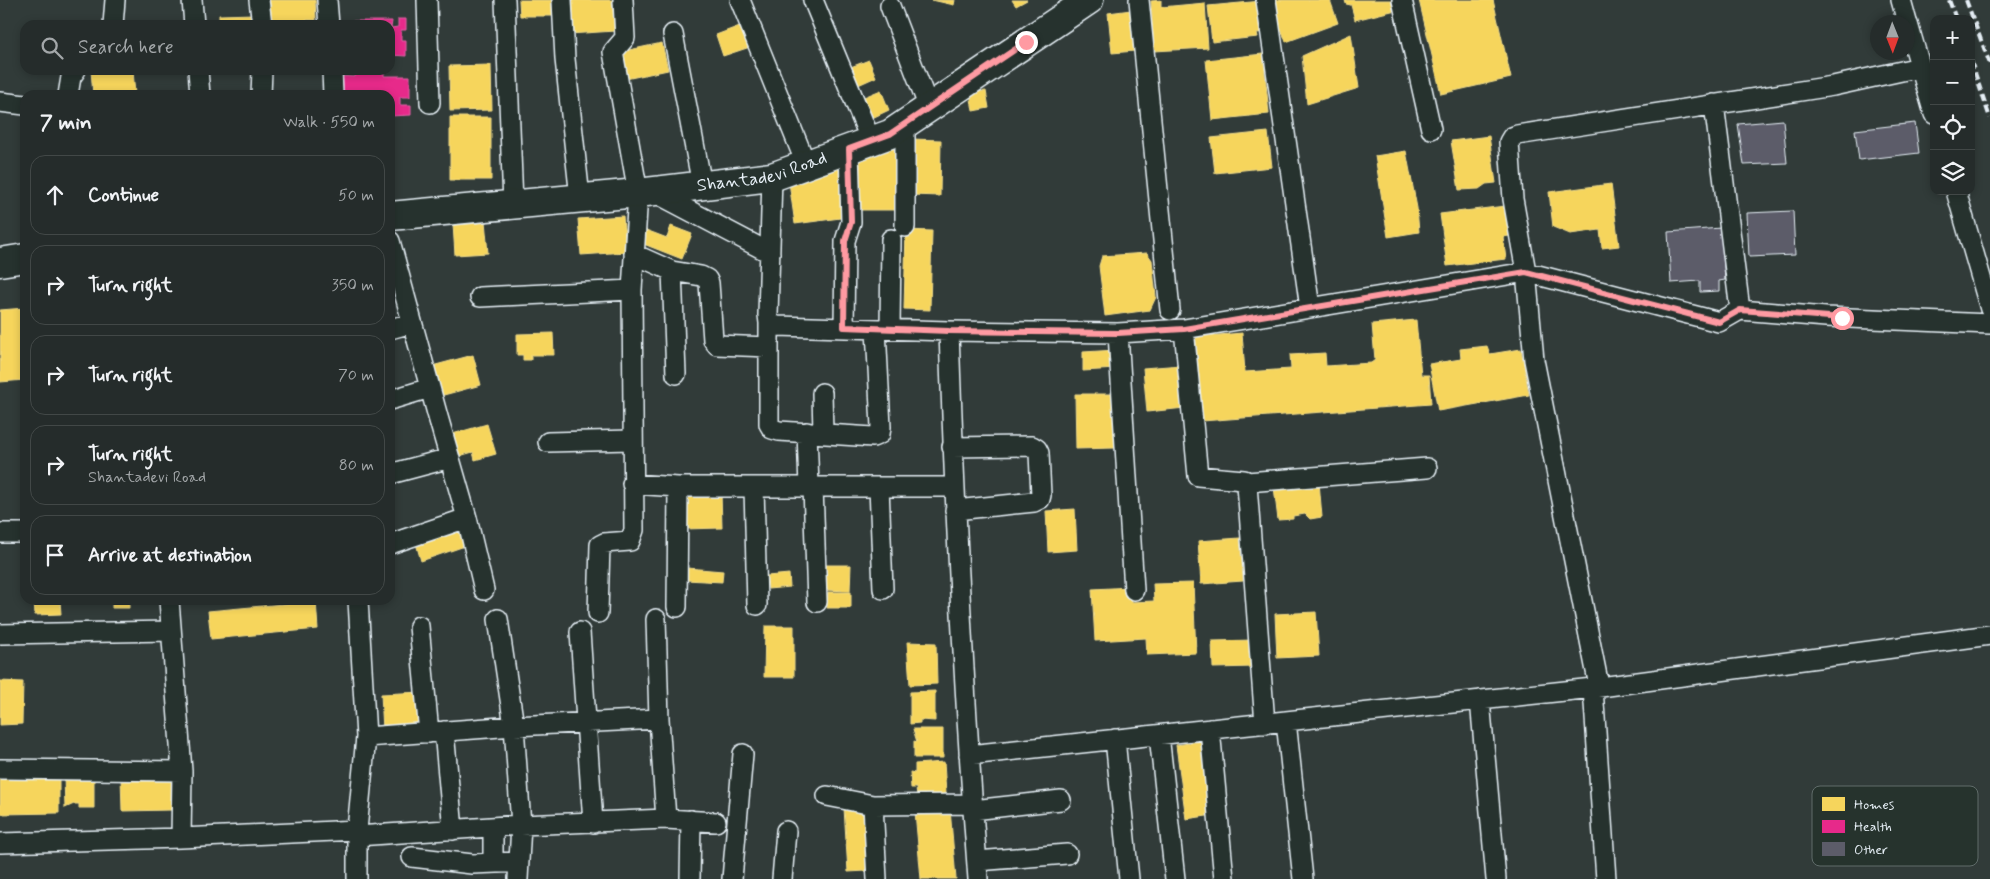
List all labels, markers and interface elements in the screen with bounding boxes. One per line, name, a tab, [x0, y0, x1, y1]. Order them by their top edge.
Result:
north arrow	[1870, 15, 1915, 60]
map controls	[1930, 15, 1975, 195]
button: +	[1930, 15, 1975, 60]
search box	[20, 20, 395, 75]
route end	[1015, 31, 1038, 54]
icon: search	[38, 34, 66, 62]
text: Search here	[78, 35, 174, 60]
button: −	[1930, 60, 1975, 105]
button: locate	[1930, 105, 1975, 150]
text: 7 min	[40, 109, 92, 137]
text: Walk · 550 m	[283, 112, 375, 133]
street label: Shantadevi Road	[696, 146, 830, 198]
button: layers	[1930, 150, 1975, 195]
icon: ahead	[41, 181, 69, 209]
text: Continue	[88, 183, 159, 208]
text: 50 m	[338, 185, 374, 206]
icon: right	[41, 271, 69, 299]
text: Turn right	[88, 273, 172, 298]
text: 350 m	[332, 275, 374, 296]
route start	[1831, 307, 1854, 330]
icon: right	[41, 361, 69, 389]
text: Turn right	[88, 363, 172, 388]
text: 70 m	[338, 365, 374, 386]
text: Turn right	[88, 442, 172, 467]
icon: right	[41, 451, 69, 479]
text: 80 m	[339, 455, 374, 476]
text: Shantadevi Road	[88, 467, 206, 488]
icon: arrive	[41, 541, 69, 569]
text: Arrive at destination	[88, 543, 252, 568]
legend	[1812, 786, 1978, 866]
text: Homes	[1854, 796, 1895, 814]
text: Health	[1854, 818, 1892, 836]
text: Other	[1854, 841, 1888, 859]

